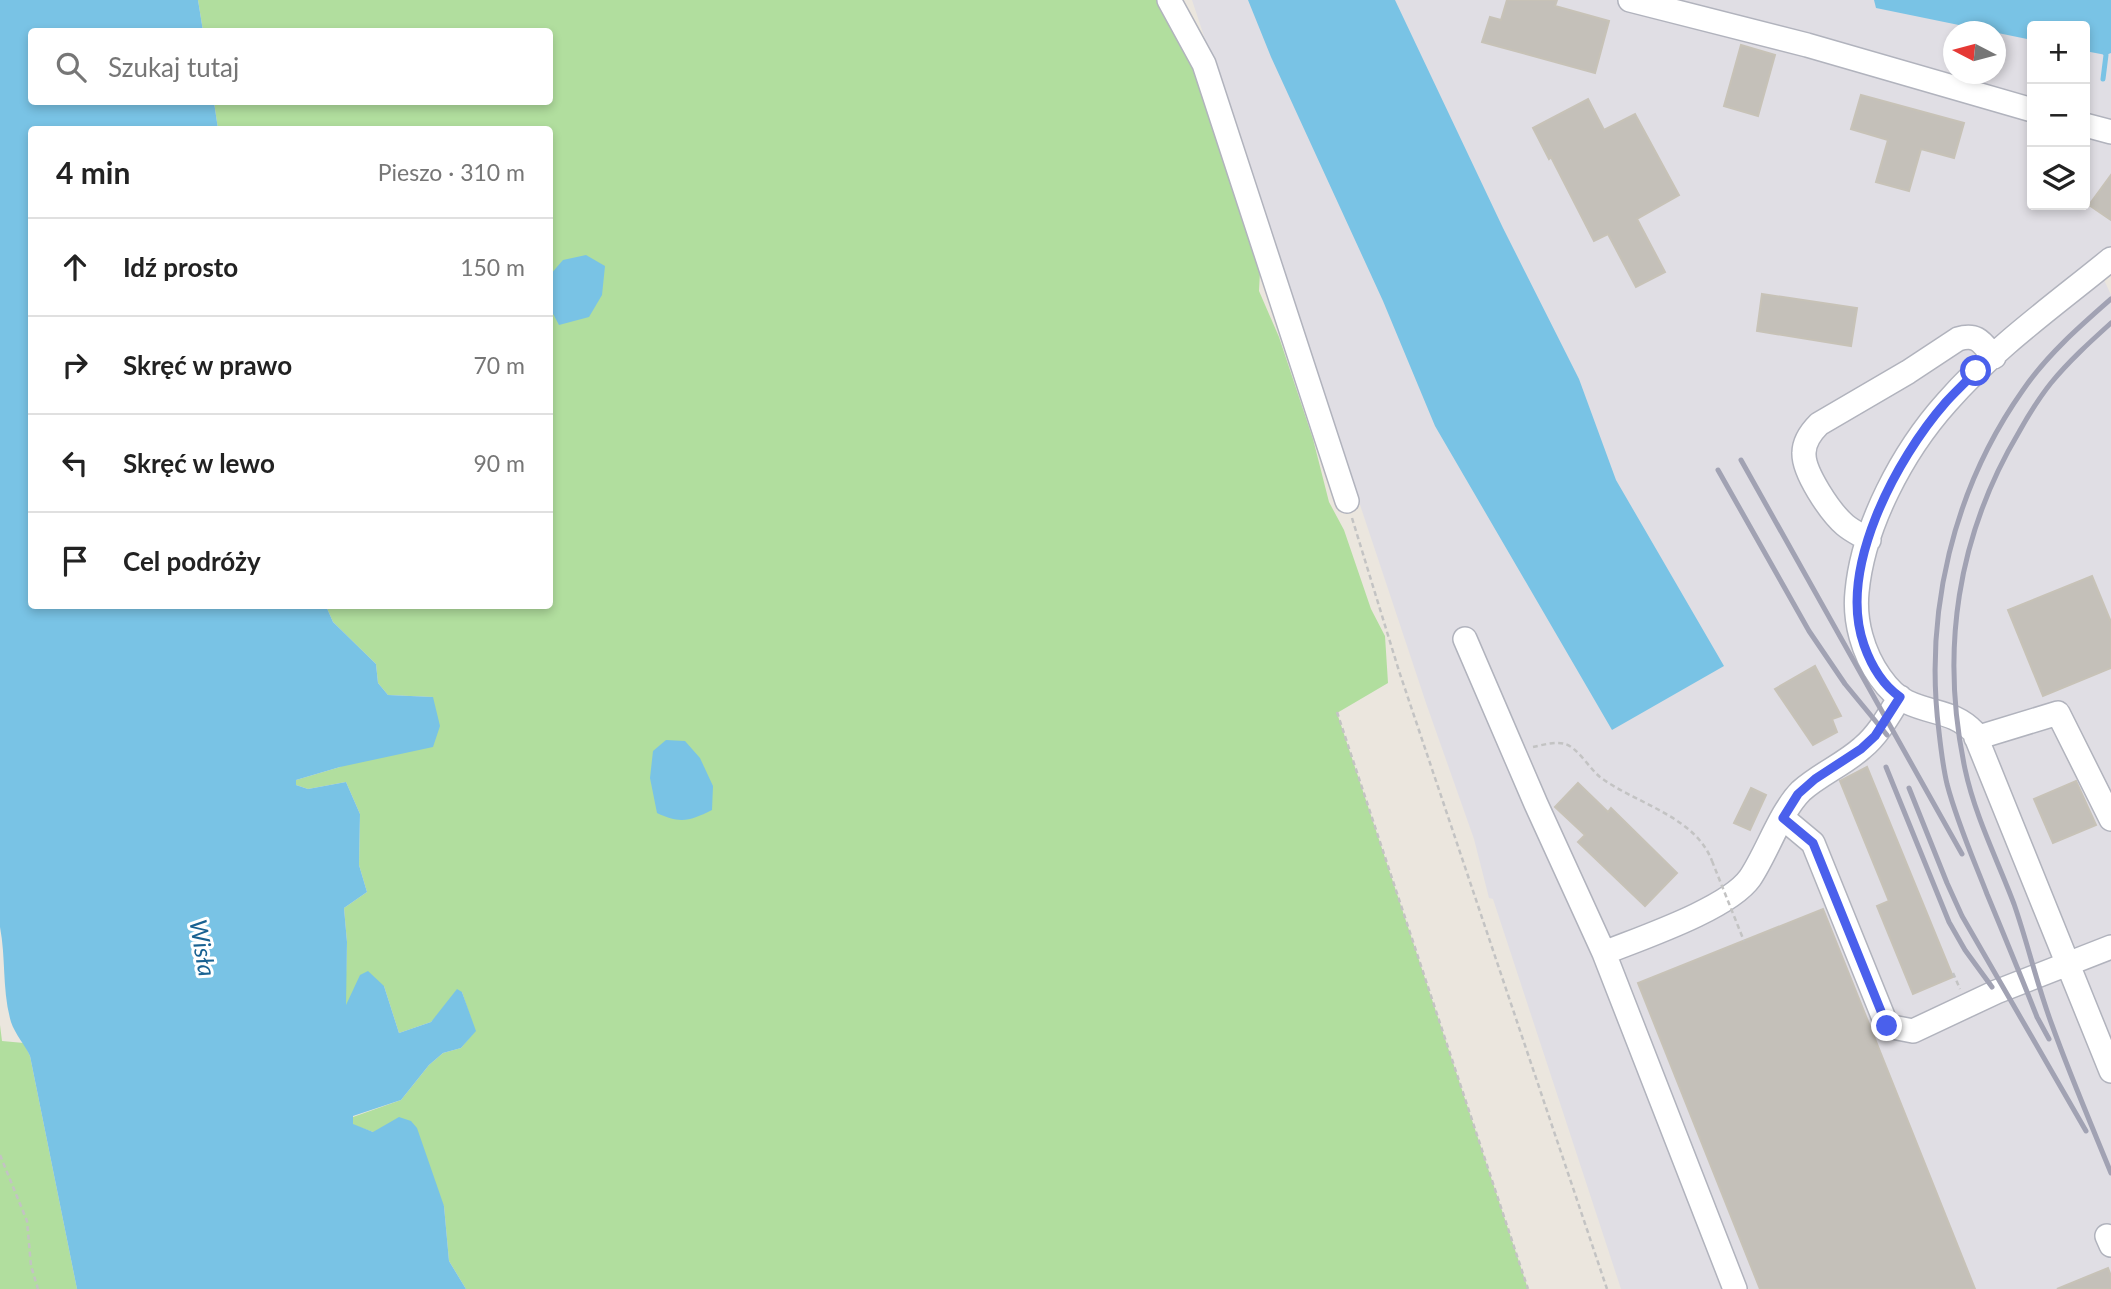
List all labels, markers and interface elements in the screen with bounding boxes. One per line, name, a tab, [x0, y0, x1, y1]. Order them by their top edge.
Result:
north arrow	[1943, 21, 2006, 84]
map controls	[2027, 21, 2090, 210]
button: +	[2027, 21, 2090, 84]
search box	[28, 28, 553, 105]
icon: search	[52, 48, 90, 86]
text: Szukaj tutaj	[108, 51, 239, 83]
button: −	[2027, 84, 2090, 147]
button: layers	[2027, 147, 2090, 210]
text: 4 min	[56, 154, 130, 190]
text: Pieszo · 310 m	[378, 158, 525, 186]
icon: ahead	[56, 248, 94, 286]
text: Idź prosto	[123, 251, 238, 283]
text: 150 m	[460, 253, 525, 281]
icon: right	[56, 346, 94, 384]
text: Skręć w prawo	[123, 349, 292, 381]
text: 70 m	[474, 351, 525, 379]
route start	[1960, 355, 1991, 386]
icon: left	[56, 444, 94, 482]
text: Skręć w lewo	[123, 447, 275, 479]
text: 90 m	[474, 449, 525, 477]
icon: arrive	[56, 542, 94, 580]
text: Cel podróży	[123, 545, 261, 577]
water label: Wisła	[184, 917, 223, 978]
route end	[1871, 1010, 1902, 1041]

